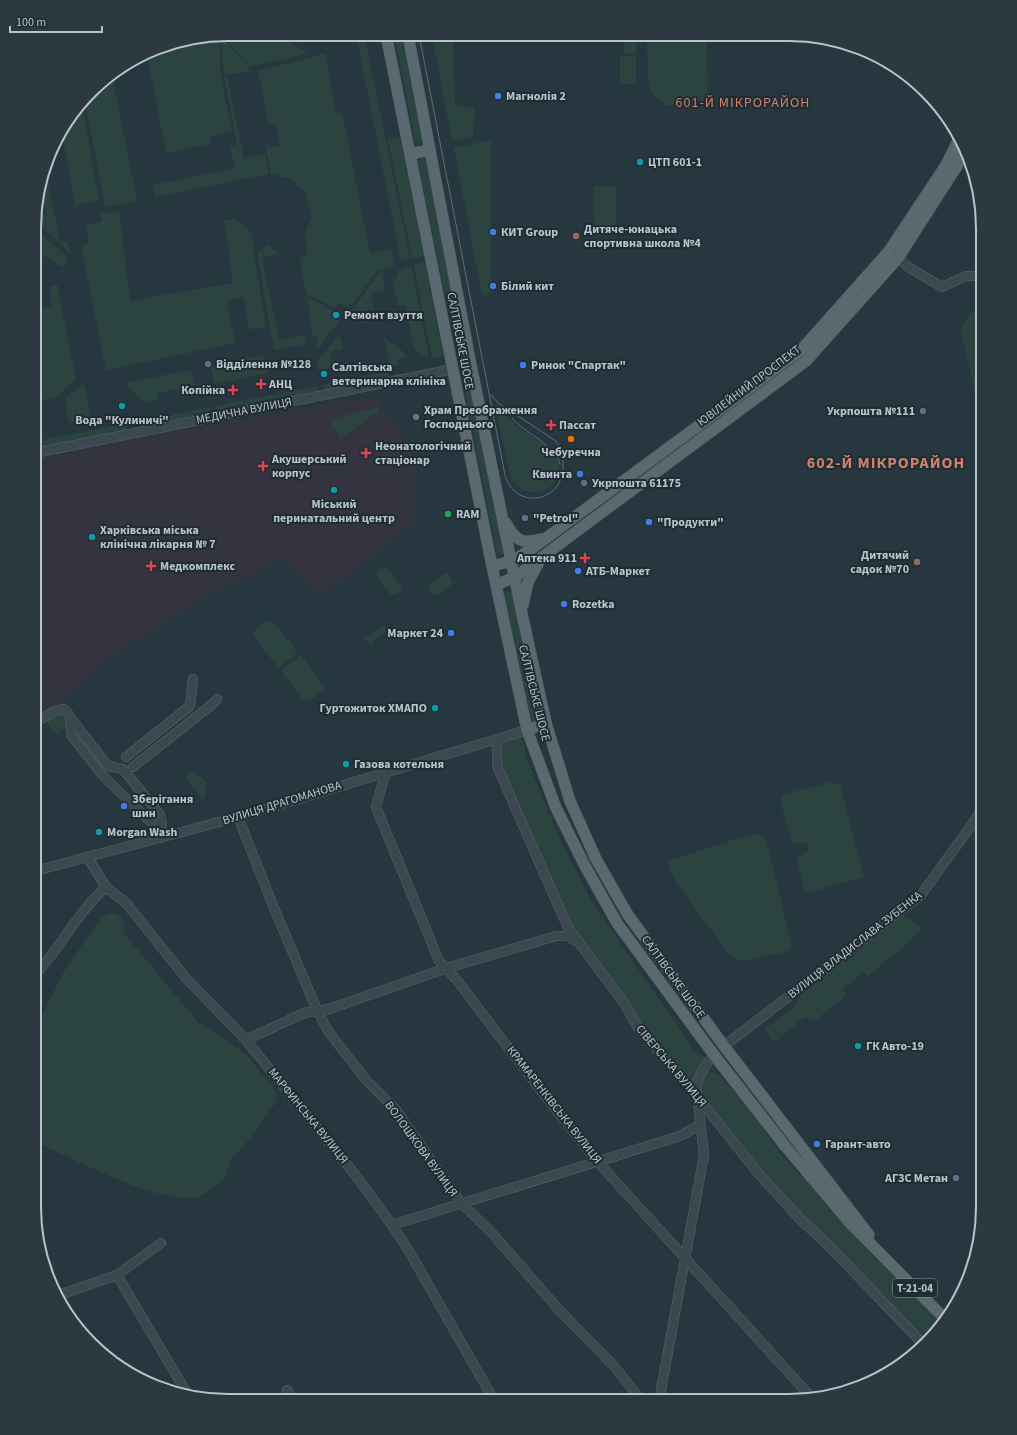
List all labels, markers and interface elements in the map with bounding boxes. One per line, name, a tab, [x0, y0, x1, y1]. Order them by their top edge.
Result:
scale bar	[10, 8, 102, 34]
text: 100 m	[16, 14, 46, 31]
place label: Магнолія 2	[506, 88, 566, 105]
marker: Магнолія 2	[493, 91, 503, 101]
district label: 601-Й МІКРОРАЙОН	[676, 93, 810, 113]
place label: ЦТП 601-1	[648, 154, 702, 171]
marker: ЦТП 601-1	[635, 157, 645, 167]
place label: Дитяче-юнацька спортивна школа №4	[584, 221, 701, 252]
place label: КИТ Group	[501, 224, 558, 241]
marker: КИТ Group	[488, 227, 498, 237]
marker: Дитяче-юнацька спортивна школа №4	[571, 231, 581, 241]
place label: Білий кит	[501, 278, 554, 295]
marker: Білий кит	[488, 281, 498, 291]
street label: САЛТІВСЬКЕ ШОСЕ	[442, 291, 478, 391]
place label: Ремонт взуття	[344, 307, 423, 324]
marker: Ремонт взуття	[331, 310, 341, 320]
street label: ЮВІЛЕЙНИЙ ПРОСПЕКТ	[694, 341, 805, 431]
place label: Відділення №128	[216, 356, 311, 373]
place label: Ринок "Спартак"	[531, 357, 626, 374]
marker: Відділення №128	[203, 359, 213, 369]
place label: Салтівська ветеринарна клініка	[332, 359, 446, 390]
marker: Ринок "Спартак"	[518, 360, 528, 370]
marker: Салтівська ветеринарна клініка	[319, 369, 329, 379]
place label: АНЦ	[268, 376, 292, 393]
marker: АНЦ	[256, 379, 266, 389]
place label: Копійка	[181, 382, 225, 399]
marker: Копійка	[228, 385, 238, 395]
street label: МЕДИЧНА ВУЛИЦЯ	[195, 393, 293, 429]
marker: Вода "Кулиничі"	[117, 401, 127, 411]
place label: Храм Преображення Господнього	[424, 402, 537, 433]
place label: Укрпошта №111	[827, 403, 915, 420]
marker: Укрпошта №111	[918, 406, 928, 416]
place label: Вода "Кулиничі"	[75, 412, 169, 429]
marker: Храм Преображення Господнього	[411, 412, 421, 422]
place label: Пассат	[559, 417, 596, 434]
marker: Пассат	[546, 420, 556, 430]
marker: Чебуречна	[566, 434, 576, 444]
place label: Неонатологічний стаціонар	[375, 438, 471, 469]
place label: Чебуречна	[541, 444, 601, 461]
marker: Неонатологічний стаціонар	[360, 447, 372, 459]
place label: Акушерський корпус	[271, 451, 347, 482]
district label: 602-Й МІКРОРАЙОН	[807, 452, 965, 474]
marker: Акушерський корпус	[257, 460, 269, 472]
place label: Квинта	[532, 466, 572, 483]
marker: Квинта	[575, 469, 585, 479]
place label: Укрпошта 61175	[592, 475, 681, 492]
marker: Укрпошта 61175	[579, 478, 589, 488]
marker: Міський перинатальний центр	[329, 485, 339, 495]
place label: Міський перинатальний центр	[273, 496, 395, 527]
place label: RAM	[456, 506, 479, 523]
marker: RAM	[443, 509, 453, 519]
place label: "Petrol"	[533, 510, 578, 527]
marker: "Petrol"	[520, 513, 530, 523]
place label: "Продукти"	[657, 514, 724, 531]
marker: "Продукти"	[644, 517, 654, 527]
place label: Харківська міська клінічна лікарня № 7	[100, 522, 215, 553]
marker: Харківська міська клінічна лікарня № 7	[87, 532, 97, 542]
place label: Дитячий садок №70	[850, 547, 909, 578]
place label: Аптека 911	[516, 550, 577, 567]
marker: Аптека 911	[580, 553, 590, 563]
marker: Дитячий садок №70	[912, 557, 922, 567]
place label: Медкомплекс	[160, 558, 235, 575]
marker: Медкомплекс	[145, 560, 157, 572]
place label: АТБ-Маркет	[585, 563, 651, 580]
marker: АТБ-Маркет	[573, 566, 583, 576]
place label: Rozetka	[572, 596, 615, 613]
marker: Rozetka	[559, 599, 569, 609]
place label: Маркет 24	[387, 625, 444, 642]
marker: Маркет 24	[446, 628, 456, 638]
street label: САЛТІВСЬКЕ ШОСЕ	[514, 643, 554, 743]
place label: Гуртожиток ХМАПО	[319, 700, 427, 717]
marker: Гуртожиток ХМАПО	[430, 703, 440, 713]
place label: Газова котельня	[354, 756, 444, 773]
marker: Газова котельня	[341, 759, 351, 769]
street label: ВУЛИЦЯ ДРАГОМАНОВА	[220, 777, 344, 829]
place label: Зберігання шин	[132, 791, 193, 822]
marker: Зберігання шин	[119, 801, 129, 811]
place label: Morgan Wash	[107, 824, 177, 841]
marker: Morgan Wash	[94, 827, 104, 837]
street label: ВУЛИЦЯ ВЛАДИСЛАВА ЗУБЕНКА	[784, 887, 926, 1003]
street label: САЛТІВСЬКЕ ШОСЕ	[637, 932, 709, 1022]
street label: СІВЕРСЬКА ВУЛИЦЯ	[632, 1021, 710, 1111]
place label: ГК Авто-19	[866, 1038, 924, 1055]
marker: ГК Авто-19	[853, 1041, 863, 1051]
street label: КРАМАРЕНКІВСЬКА ВУЛИЦЯ	[503, 1043, 605, 1167]
street label: МАРФИНСЬКА ВУЛИЦЯ	[264, 1064, 352, 1168]
street label: ВОЛОШКОВА ВУЛИЦЯ	[381, 1098, 461, 1200]
place label: Гарант-авто	[825, 1136, 891, 1153]
marker: Гарант-авто	[812, 1139, 822, 1149]
place label: АГЗС Метан	[884, 1170, 948, 1187]
marker: АГЗС Метан	[951, 1173, 961, 1183]
road number: Т-21-04	[893, 1279, 937, 1297]

